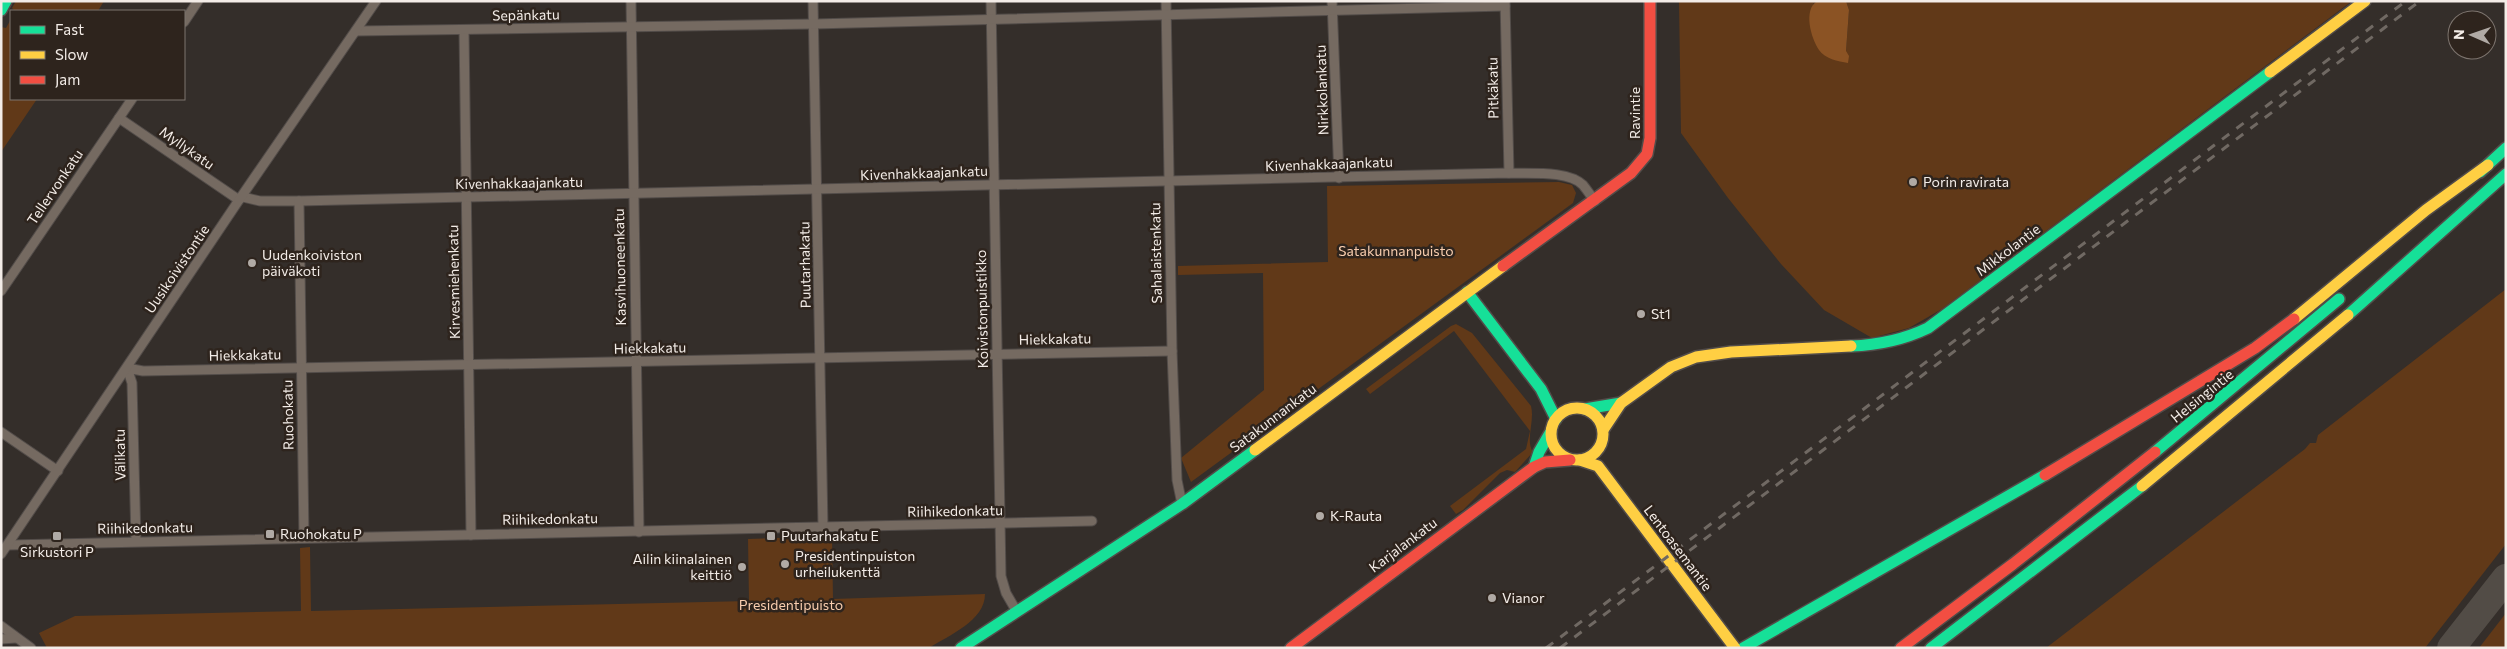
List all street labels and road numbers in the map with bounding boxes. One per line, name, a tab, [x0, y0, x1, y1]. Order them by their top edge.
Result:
street label: Sepänkatu	[492, 5, 560, 24]
street label: Nirkkolankatu	[1311, 45, 1332, 135]
street label: Pitkäkatu	[1483, 57, 1502, 119]
street label: Ravintie	[1626, 87, 1643, 139]
street label: Myllykatu	[157, 123, 218, 173]
street label: Tellervonkatu	[23, 146, 86, 228]
street label: Kivenhakkaajankatu	[1265, 153, 1393, 174]
street label: Kivenhakkaajankatu	[860, 162, 988, 183]
street label: Kivenhakkaajankatu	[455, 173, 583, 192]
street label: Sahalaistenkatu	[1146, 202, 1165, 304]
street label: Kasvihuoneenkatu	[610, 208, 629, 326]
street label: Mikkolantie	[1972, 220, 2043, 279]
street label: Uusikoivistontie	[141, 221, 212, 316]
street label: Puutarhakatu	[795, 221, 814, 309]
street label: Kirvesmiehenkatu	[444, 225, 463, 339]
street label: Koivistonpuistikko	[972, 250, 991, 368]
street label: Hiekkakatu	[1019, 329, 1091, 348]
street label: Hiekkakatu	[614, 338, 686, 357]
street label: Hiekkakatu	[209, 345, 281, 364]
street label: Helsingintie	[2167, 365, 2236, 426]
street label: Ruohokatu	[278, 380, 297, 450]
street label: Satakunnankatu	[1226, 380, 1319, 456]
street label: Välikatu	[111, 429, 128, 481]
street label: Riihikedonkatu	[907, 501, 1003, 520]
street label: Lentoasemantie	[1641, 502, 1716, 594]
street label: Riihikedonkatu	[502, 509, 598, 528]
street label: Karjalankatu	[1365, 514, 1440, 576]
street label: Riihikedonkatu	[97, 518, 193, 537]

